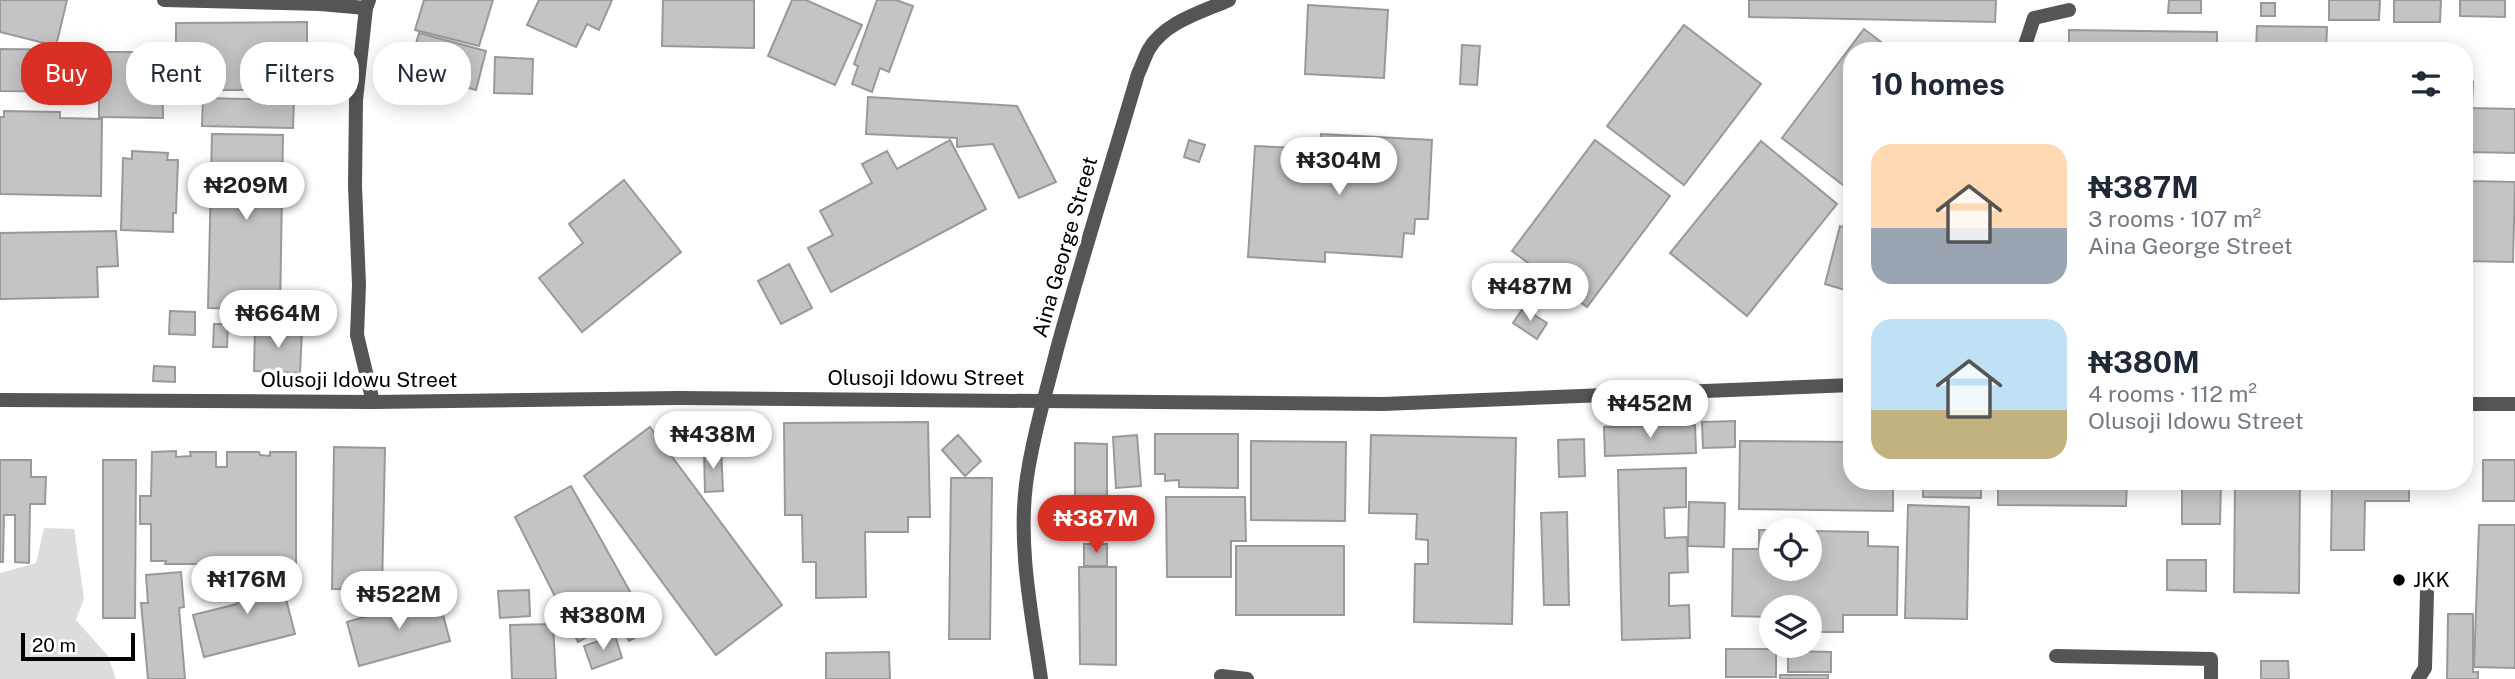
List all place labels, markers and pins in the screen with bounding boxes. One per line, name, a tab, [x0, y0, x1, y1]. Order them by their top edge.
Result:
pin: ₦304M	[1290, 138, 1388, 197]
pin: ₦209M	[197, 162, 295, 222]
pin: ₦487M	[1481, 264, 1579, 323]
pin: ₦664M	[229, 290, 327, 350]
pin: ₦452M	[1601, 380, 1699, 440]
pin: ₦438M	[664, 412, 762, 471]
pin: ₦387M	[1047, 496, 1145, 555]
pin: ₦176M	[198, 556, 296, 616]
place label: JKK	[2413, 567, 2450, 592]
pin: ₦522M	[350, 572, 448, 631]
marker: JKK	[2391, 572, 2407, 588]
pin: ₦380M	[554, 592, 652, 652]

